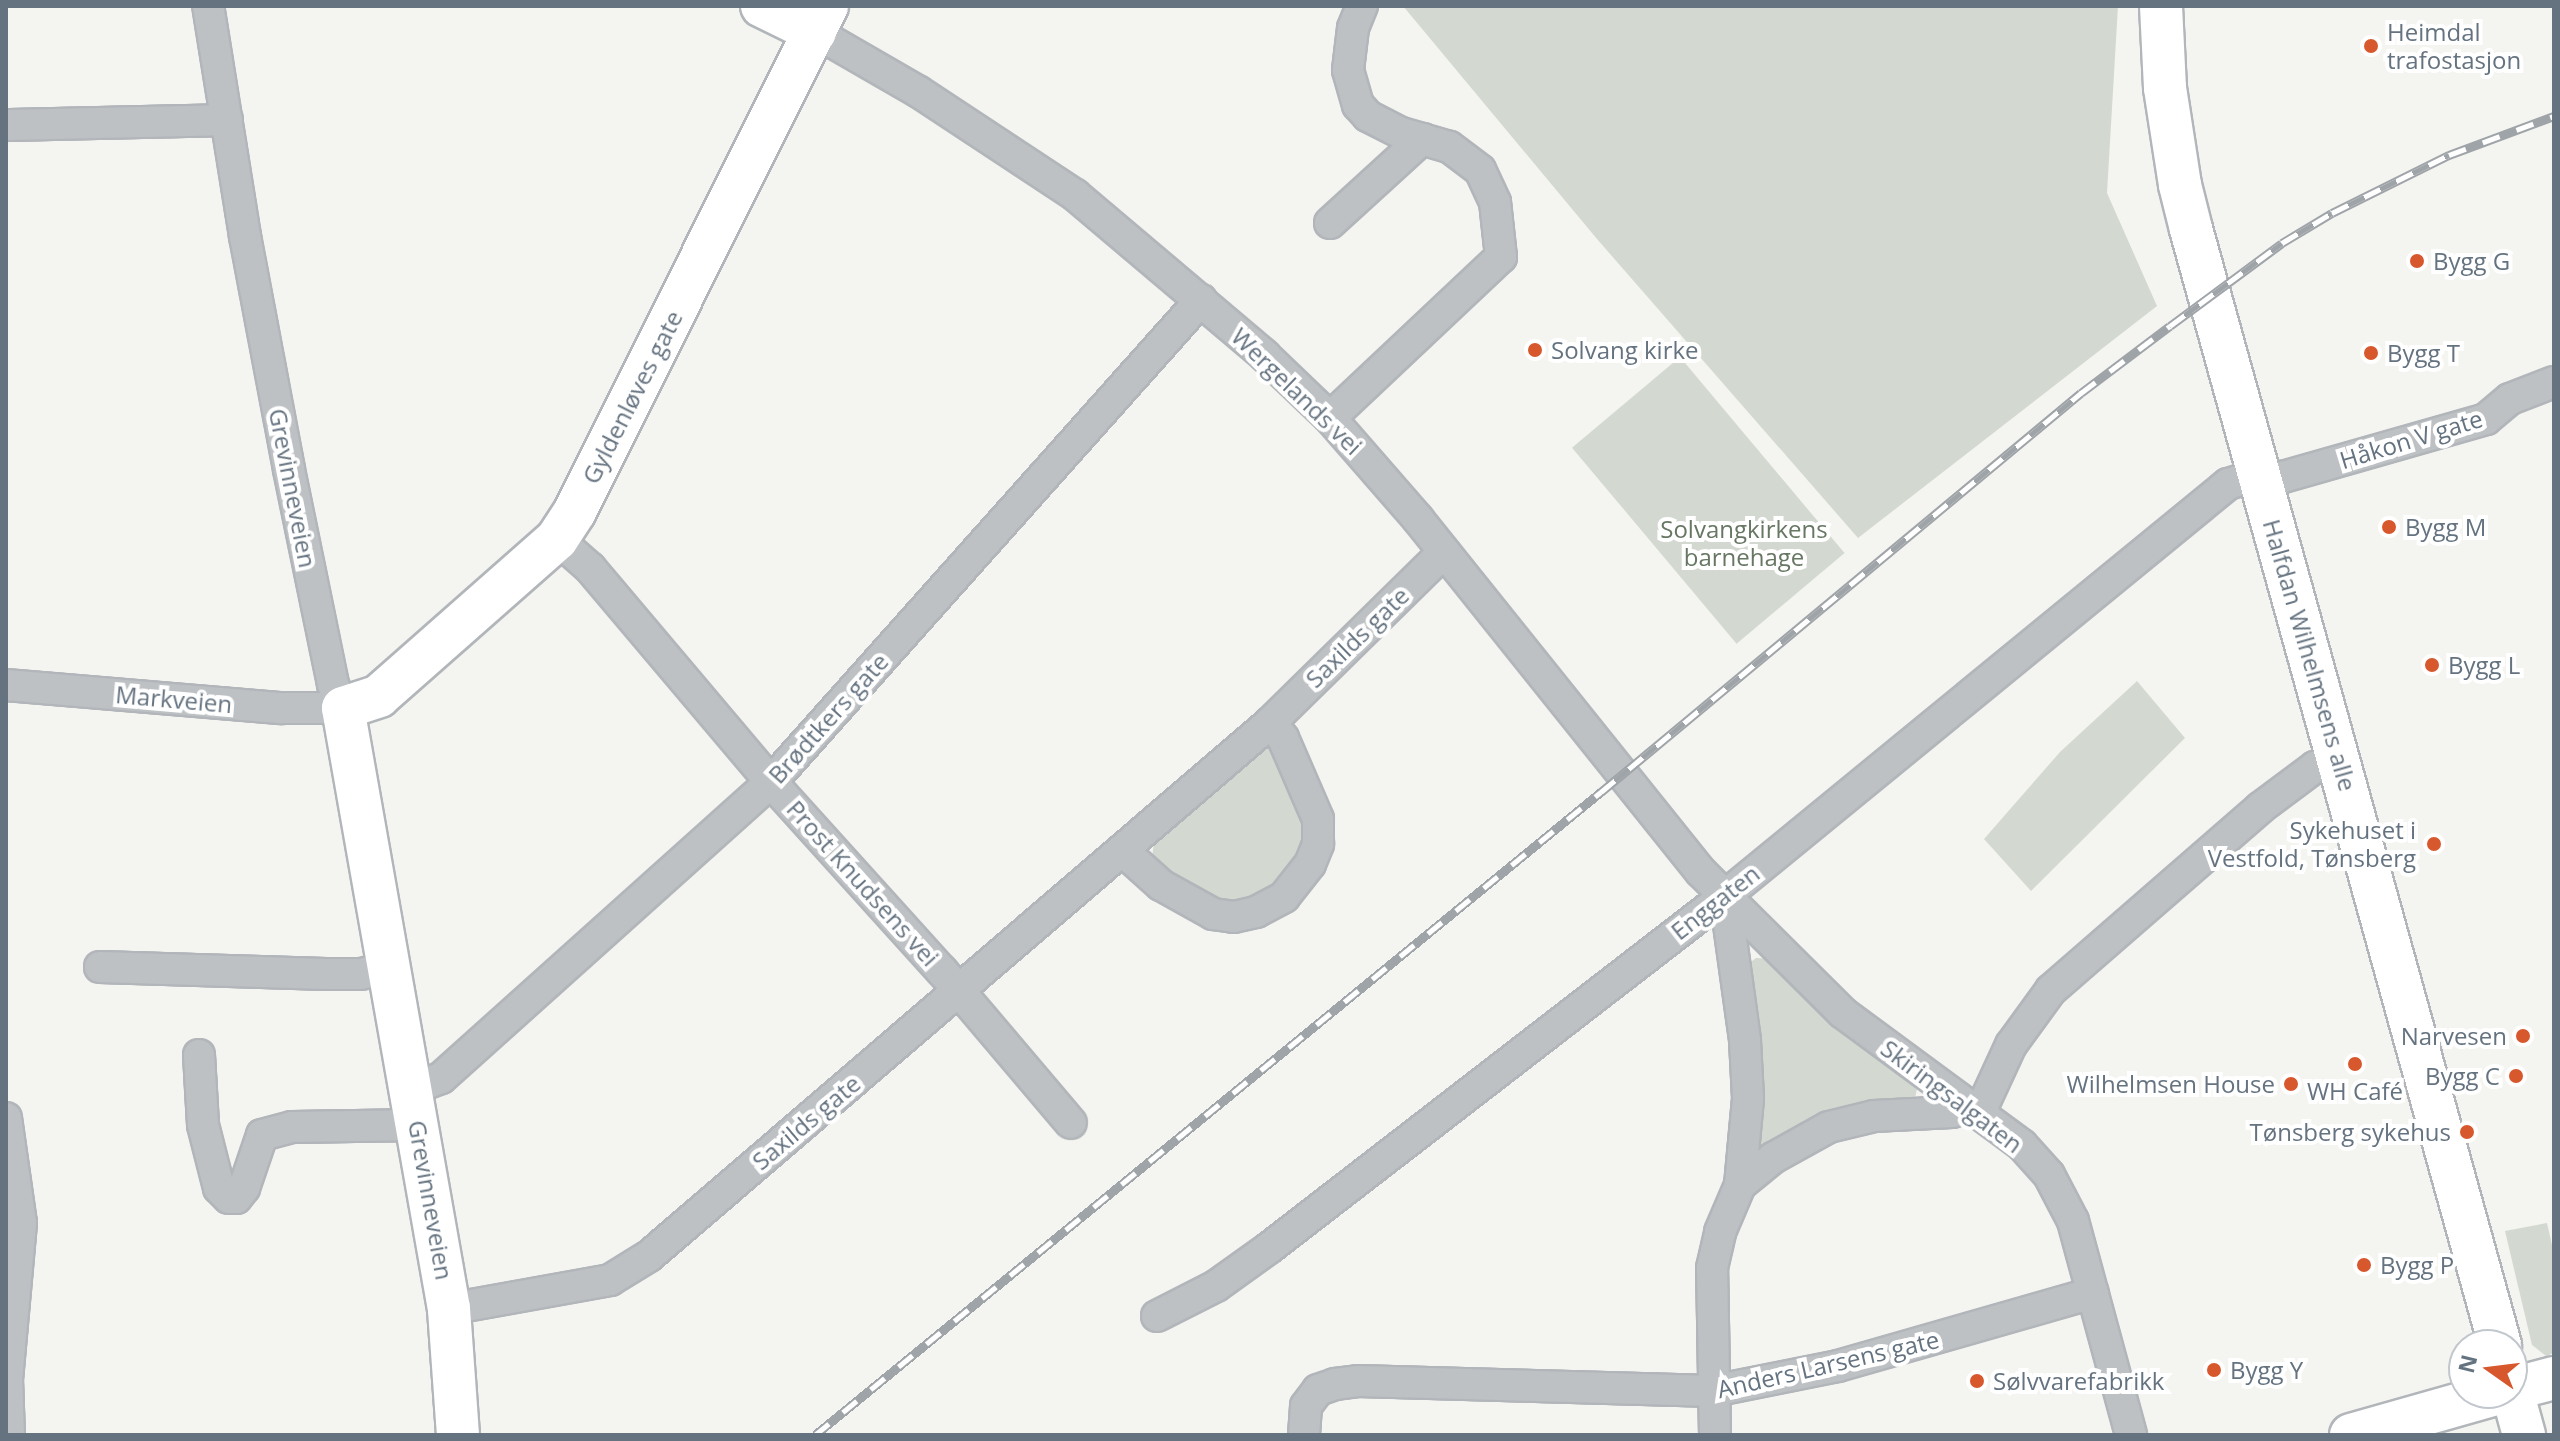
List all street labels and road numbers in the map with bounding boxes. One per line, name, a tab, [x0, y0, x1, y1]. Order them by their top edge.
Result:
street label: Gyldenløves gate	[576, 306, 688, 488]
street label: Wergelands vei	[1226, 322, 1368, 460]
street label: Håkon V gate	[2336, 404, 2486, 474]
street label: Grevinneveien	[263, 406, 323, 570]
street label: Halfdan Wilhelmsens alle	[2257, 516, 2363, 794]
street label: Saxilds gate	[1300, 581, 1414, 693]
street label: Brødtkers gate	[762, 647, 894, 789]
street label: Markveien	[114, 680, 234, 718]
street label: Prost Knudsens vei	[781, 794, 945, 972]
street label: Enggaten	[1665, 859, 1765, 945]
street label: Skiringsalgaten	[1876, 1034, 2028, 1158]
street label: Saxilds gate	[746, 1069, 866, 1175]
street label: Grevinneveien	[403, 1118, 459, 1282]
street label: Anders Larsens gate	[1714, 1324, 1942, 1404]

